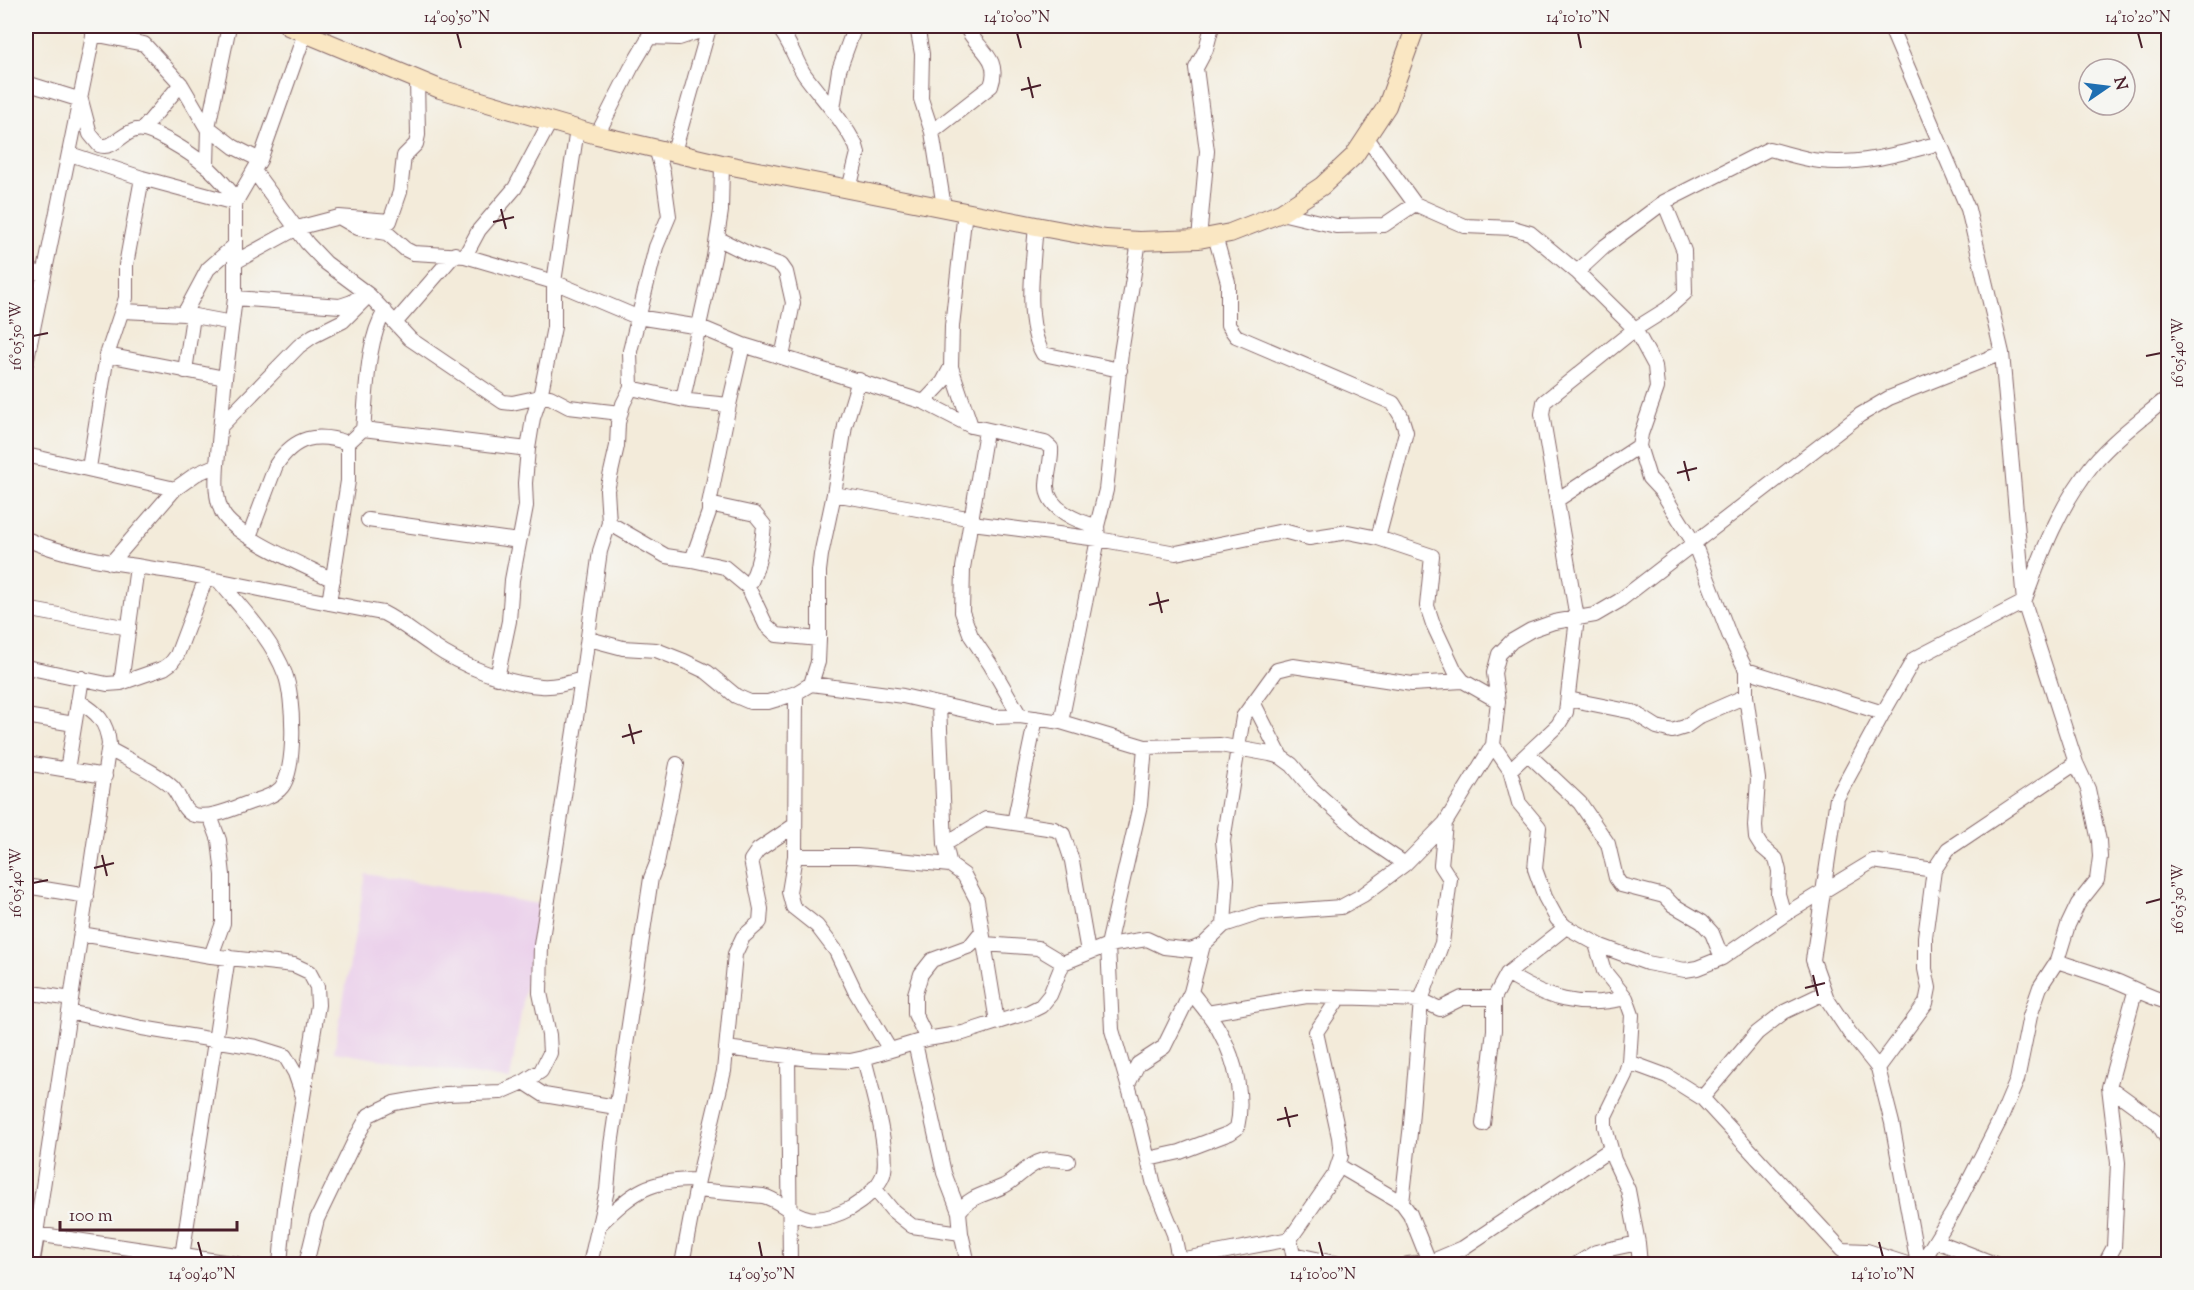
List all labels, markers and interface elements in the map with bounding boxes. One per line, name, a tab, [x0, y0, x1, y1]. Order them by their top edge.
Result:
text: 14°09'50"N	[424, 8, 490, 29]
text: 14°10'00"N	[984, 8, 1050, 29]
text: 14°10'10"N	[1546, 8, 1610, 29]
text: 14°10'20"N	[2105, 8, 2171, 29]
north arrow	[2077, 57, 2137, 117]
text: N	[2106, 75, 2132, 93]
text: 16°05'50"W	[7, 301, 28, 370]
text: 16°05'40"W	[2169, 318, 2190, 388]
text: 16°05'40"W	[7, 848, 28, 918]
text: 16°05'30"W	[2169, 864, 2190, 934]
scale bar	[60, 1194, 237, 1232]
text: 100 m	[69, 1204, 113, 1230]
text: 14°09'40"N	[169, 1265, 235, 1286]
text: 14°09'50"N	[729, 1265, 795, 1286]
text: 14°10'00"N	[1290, 1265, 1356, 1286]
text: 14°10'10"N	[1851, 1265, 1915, 1286]

